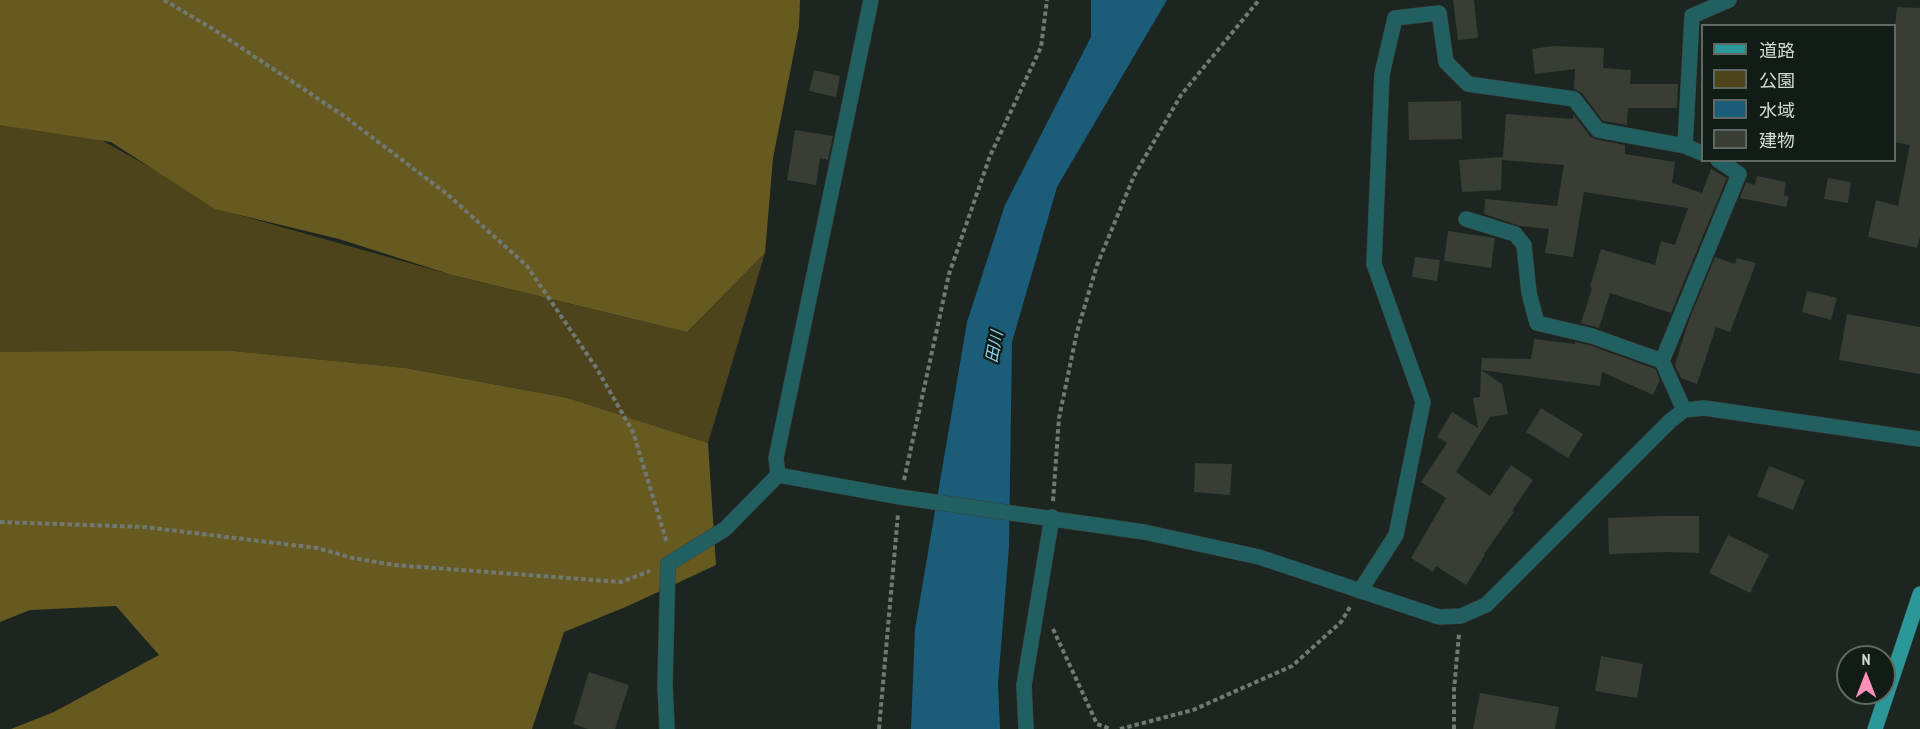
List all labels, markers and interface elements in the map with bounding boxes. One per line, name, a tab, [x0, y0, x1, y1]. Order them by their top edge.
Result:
legend	[1701, 24, 1896, 162]
text: 道路	[1759, 39, 1795, 62]
text: 公園	[1759, 69, 1795, 92]
text: 水域	[1759, 99, 1795, 122]
text: 建物	[1759, 129, 1795, 152]
water label: 田川	[983, 329, 1007, 365]
north arrow	[1836, 645, 1896, 705]
text: N	[1862, 649, 1870, 669]

